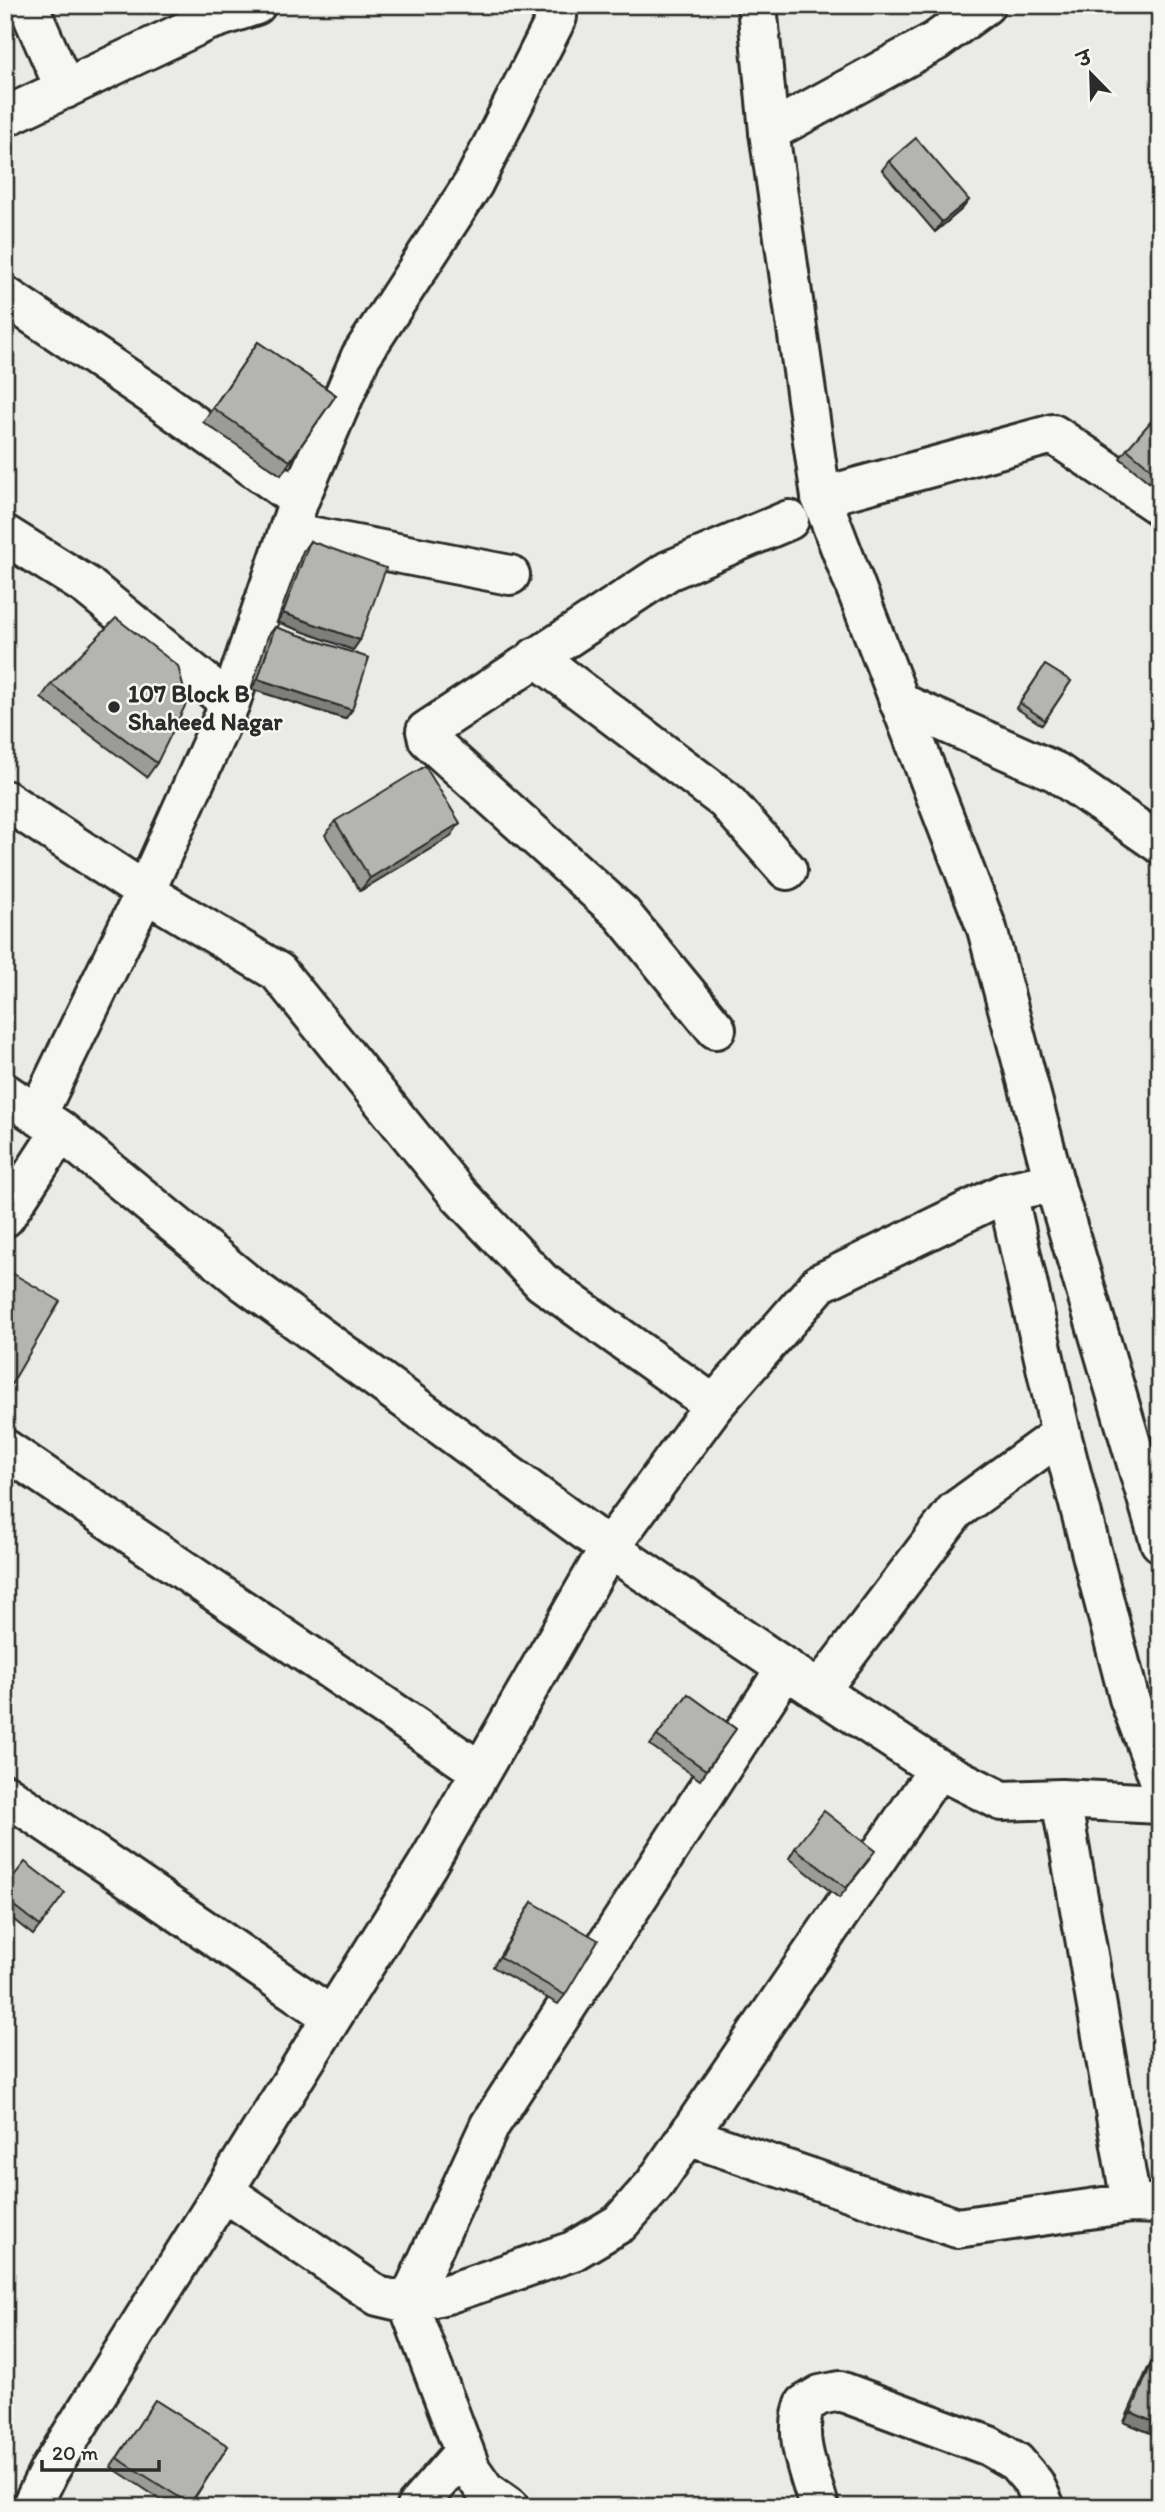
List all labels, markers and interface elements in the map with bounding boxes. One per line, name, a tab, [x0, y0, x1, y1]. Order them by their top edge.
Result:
north arrow	[1056, 38, 1126, 108]
text: उ	[1072, 45, 1097, 73]
place label: 107 Block B Shaheed Nagar	[128, 679, 283, 737]
marker: 107 Block B Shaheed Nagar	[106, 699, 122, 715]
scale bar	[42, 2428, 159, 2472]
text: 20 m	[52, 2440, 99, 2465]

